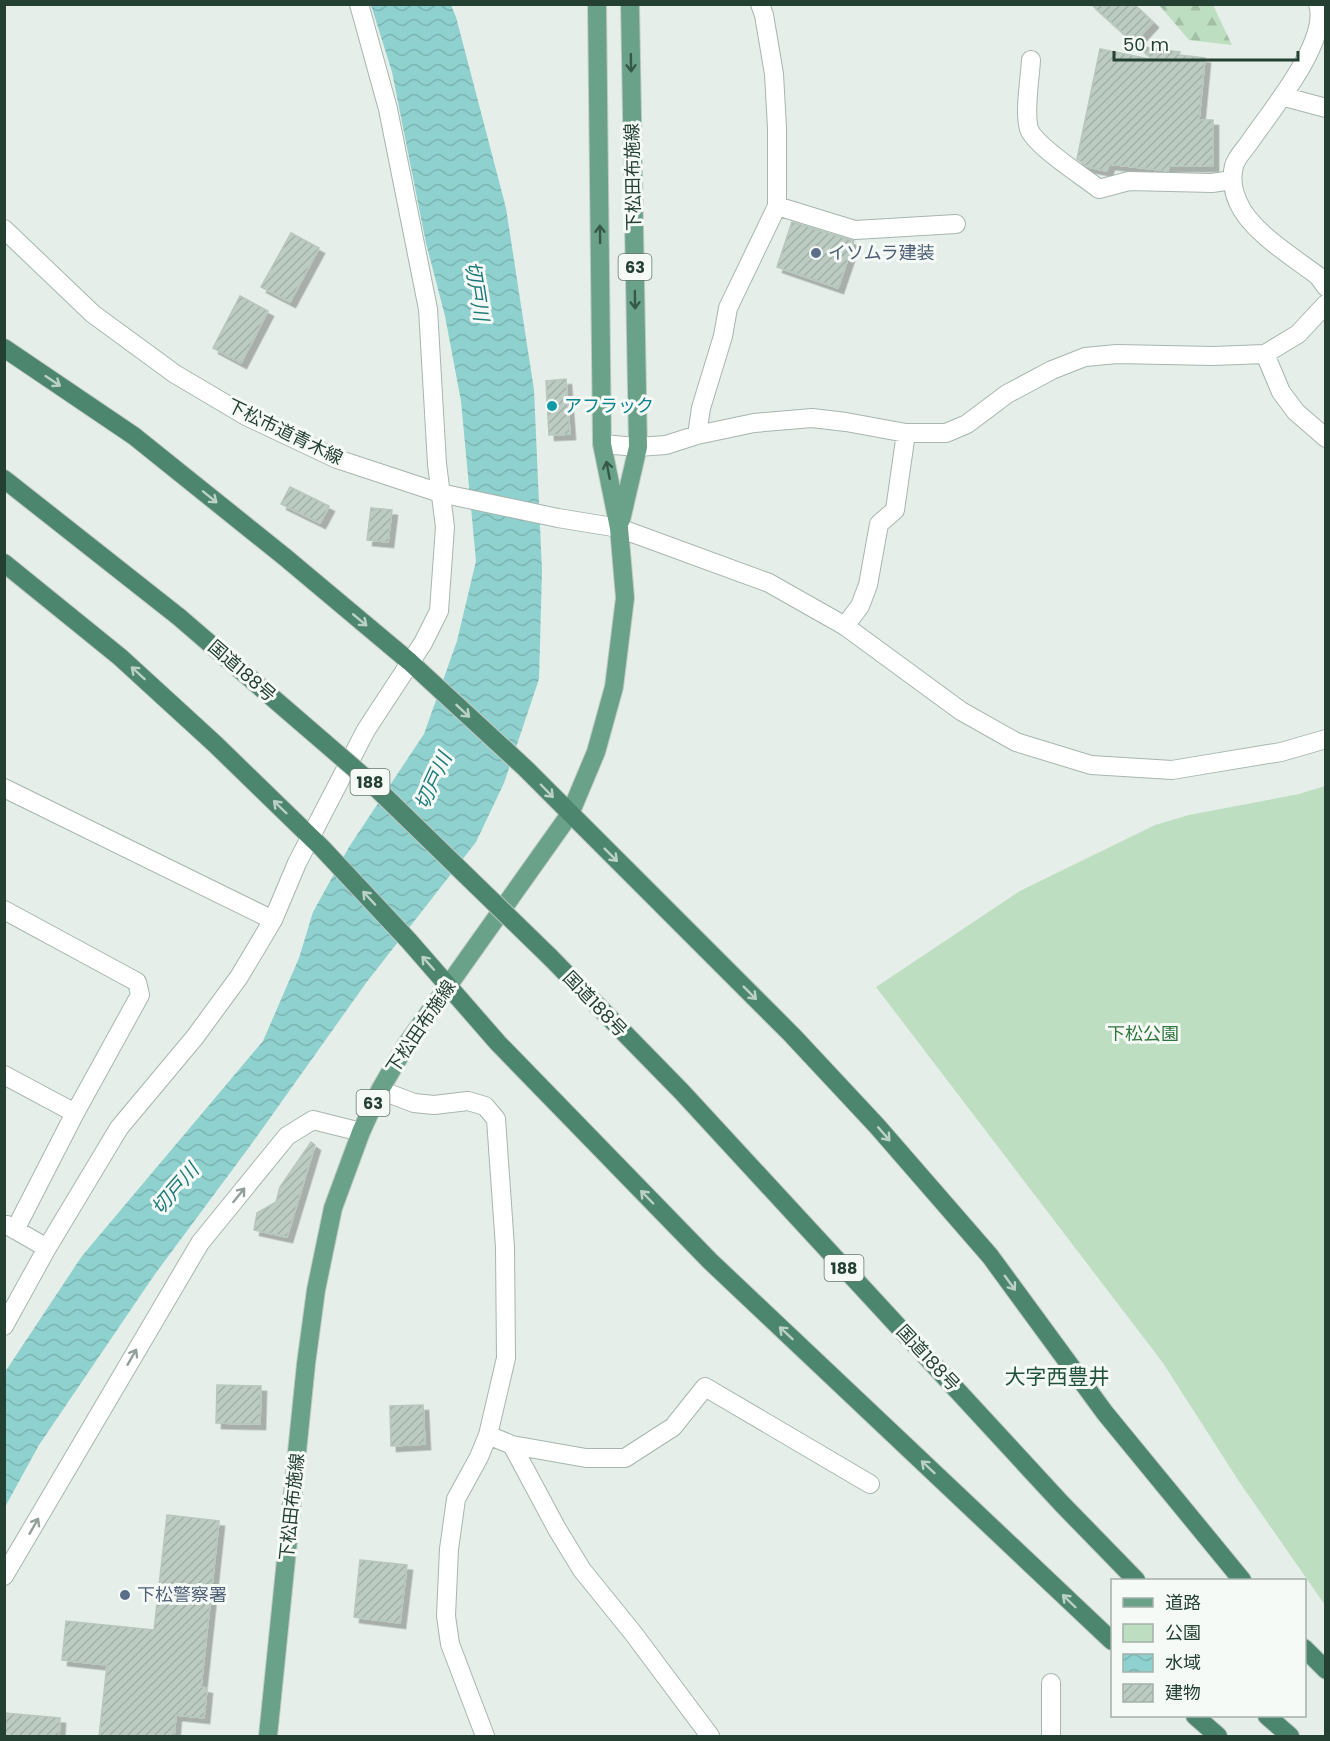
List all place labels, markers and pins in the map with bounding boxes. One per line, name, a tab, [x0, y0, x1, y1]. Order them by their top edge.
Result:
place label: イソムラ建装	[828, 240, 935, 265]
marker: イソムラ建装	[809, 246, 823, 260]
place label: アフラック	[564, 393, 654, 418]
marker: アフラック	[545, 399, 559, 413]
place label: 下松警察署	[137, 1582, 227, 1607]
marker: 下松警察署	[118, 1588, 132, 1602]

